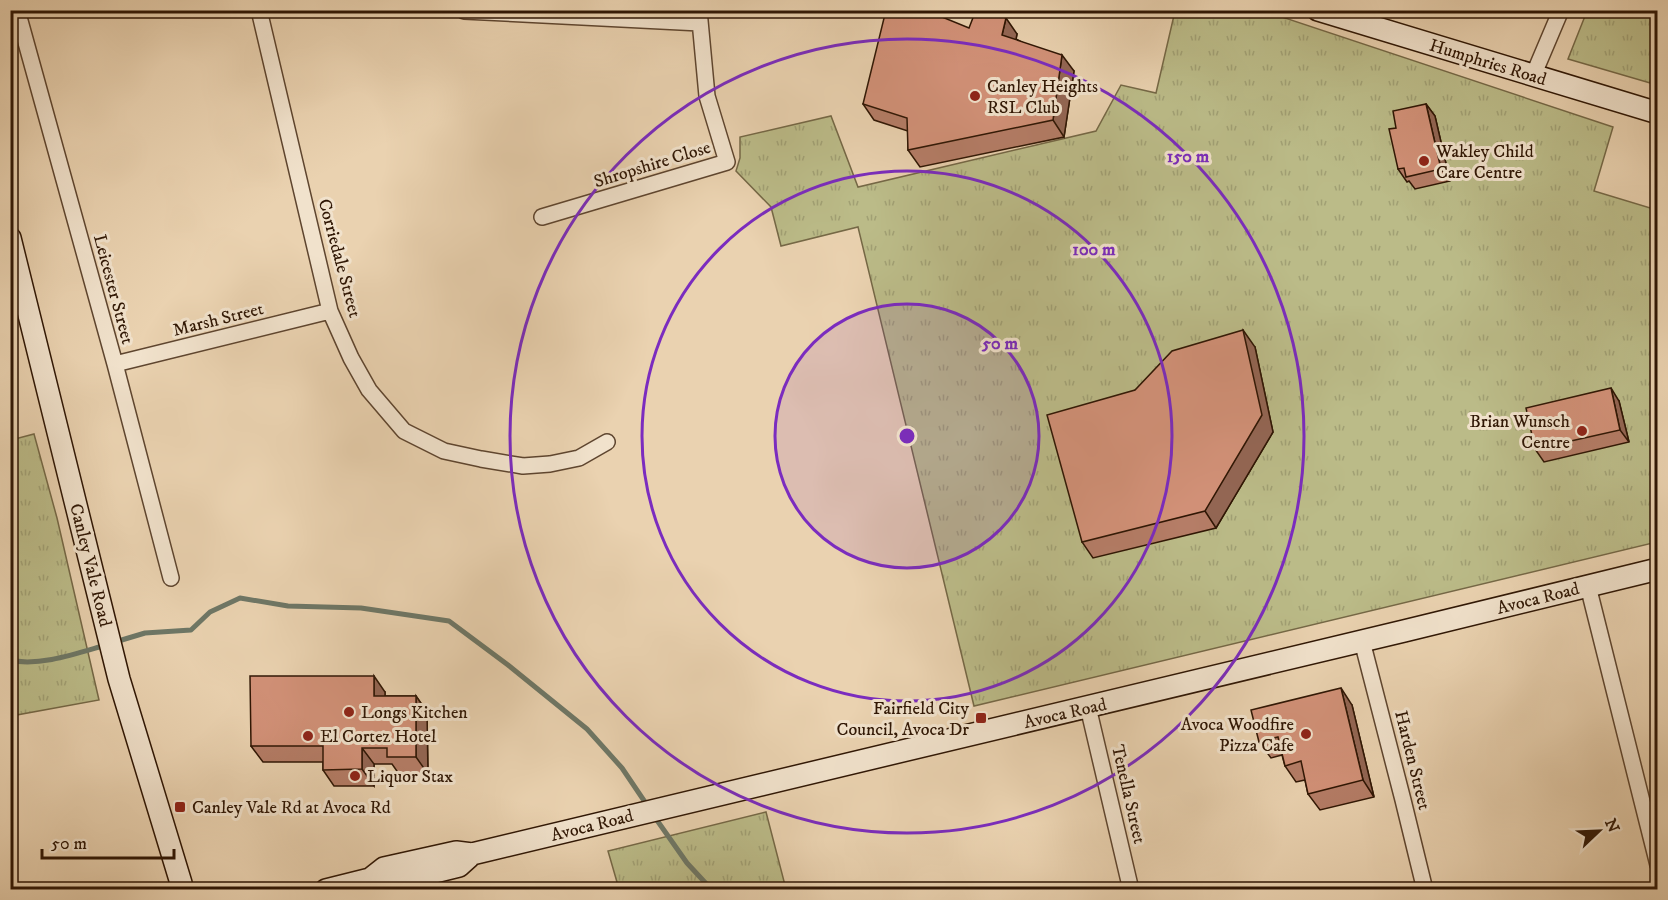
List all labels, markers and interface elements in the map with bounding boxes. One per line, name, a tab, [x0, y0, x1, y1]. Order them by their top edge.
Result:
street label: Humphries Road	[1426, 35, 1549, 91]
place label: Canley Heights RSL Club	[987, 76, 1098, 119]
marker: Canley Heights RSL Club	[968, 89, 982, 103]
street label: Shropshire Close	[591, 137, 713, 193]
place label: Wakley Child Care Centre	[1435, 141, 1534, 184]
text: 150 m	[1167, 146, 1210, 168]
marker: Wakley Child Care Centre	[1417, 154, 1431, 168]
street label: Corriedale Street	[313, 196, 366, 320]
street label: Leicester Street	[88, 232, 138, 347]
text: 100 m	[1072, 239, 1116, 261]
street label: Marsh Street	[171, 298, 266, 342]
text: 50 m	[981, 333, 1018, 355]
place label: Brian Wunsch Centre	[1470, 411, 1571, 454]
marker: Brian Wunsch Centre	[1575, 424, 1589, 438]
centre of rings	[897, 426, 917, 446]
street label: Canley Vale Road	[64, 501, 116, 629]
street label: Avoca Road	[1495, 578, 1582, 620]
street label: Avoca Road	[1022, 694, 1109, 734]
place label: Fairfield City Council, Avoca Dr	[837, 698, 969, 741]
place label: Longs Kitchen	[361, 702, 468, 724]
marker: Longs Kitchen	[342, 705, 356, 719]
street label: Harden Street	[1389, 708, 1435, 812]
marker: Fairfield City Council, Avoca Dr	[974, 711, 988, 725]
place label: Avoca Woodfire Pizza Cafe	[1181, 714, 1294, 757]
place label: El Cortez Hotel	[320, 726, 437, 748]
marker: Avoca Woodfire Pizza Cafe	[1299, 727, 1313, 741]
marker: El Cortez Hotel	[301, 729, 315, 743]
street label: Tenella Street	[1106, 743, 1150, 846]
place label: Liquor Stax	[367, 766, 453, 788]
marker: Liquor Stax	[348, 769, 362, 783]
place label: Canley Vale Rd at Avoca Rd	[192, 797, 391, 819]
marker: Canley Vale Rd at Avoca Rd	[173, 800, 187, 814]
north arrow	[1569, 801, 1629, 861]
street label: Avoca Road	[549, 805, 636, 847]
text: N	[1600, 816, 1624, 835]
scale bar	[42, 822, 174, 860]
text: 50 m	[51, 833, 87, 855]

